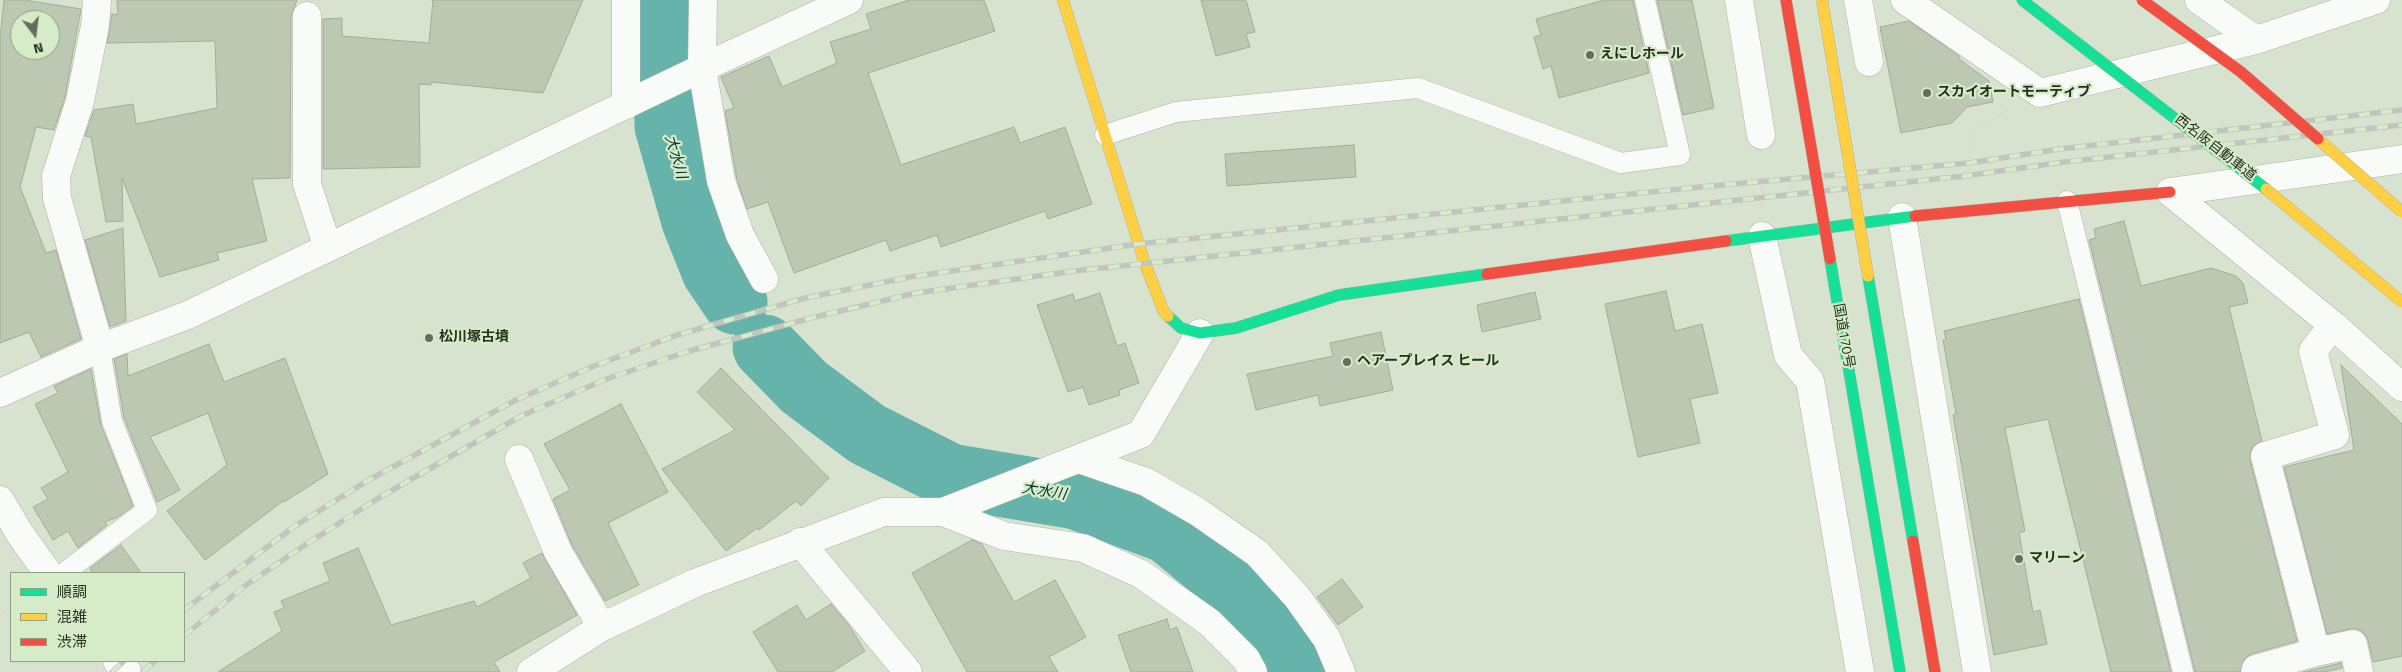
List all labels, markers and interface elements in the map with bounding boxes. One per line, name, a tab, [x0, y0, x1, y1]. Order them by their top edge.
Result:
north arrow	[10, 10, 60, 60]
text: N	[31, 38, 46, 60]
place label: えにしホール	[1600, 47, 1684, 63]
marker: えにしホール	[1584, 49, 1596, 61]
place label: スカイオートモーティブ	[1937, 85, 2091, 101]
marker: スカイオートモーティブ	[1921, 87, 1933, 99]
street label: 西名阪自動車道	[2171, 111, 2259, 185]
water label: 大水川	[660, 133, 690, 181]
street label: 国道170号	[1829, 302, 1857, 370]
place label: 松川塚古墳	[439, 330, 509, 346]
marker: 松川塚古墳	[423, 332, 435, 344]
place label: ヘアープレイス ヒール	[1357, 354, 1499, 370]
marker: ヘアープレイス ヒール	[1341, 356, 1353, 368]
water label: 大水川	[1020, 480, 1068, 504]
place label: マリーン	[2029, 551, 2085, 567]
marker: マリーン	[2013, 553, 2025, 565]
legend	[10, 572, 185, 662]
text: 順調	[57, 580, 87, 603]
text: 混雑	[57, 605, 87, 628]
text: 渋滞	[57, 630, 87, 653]

